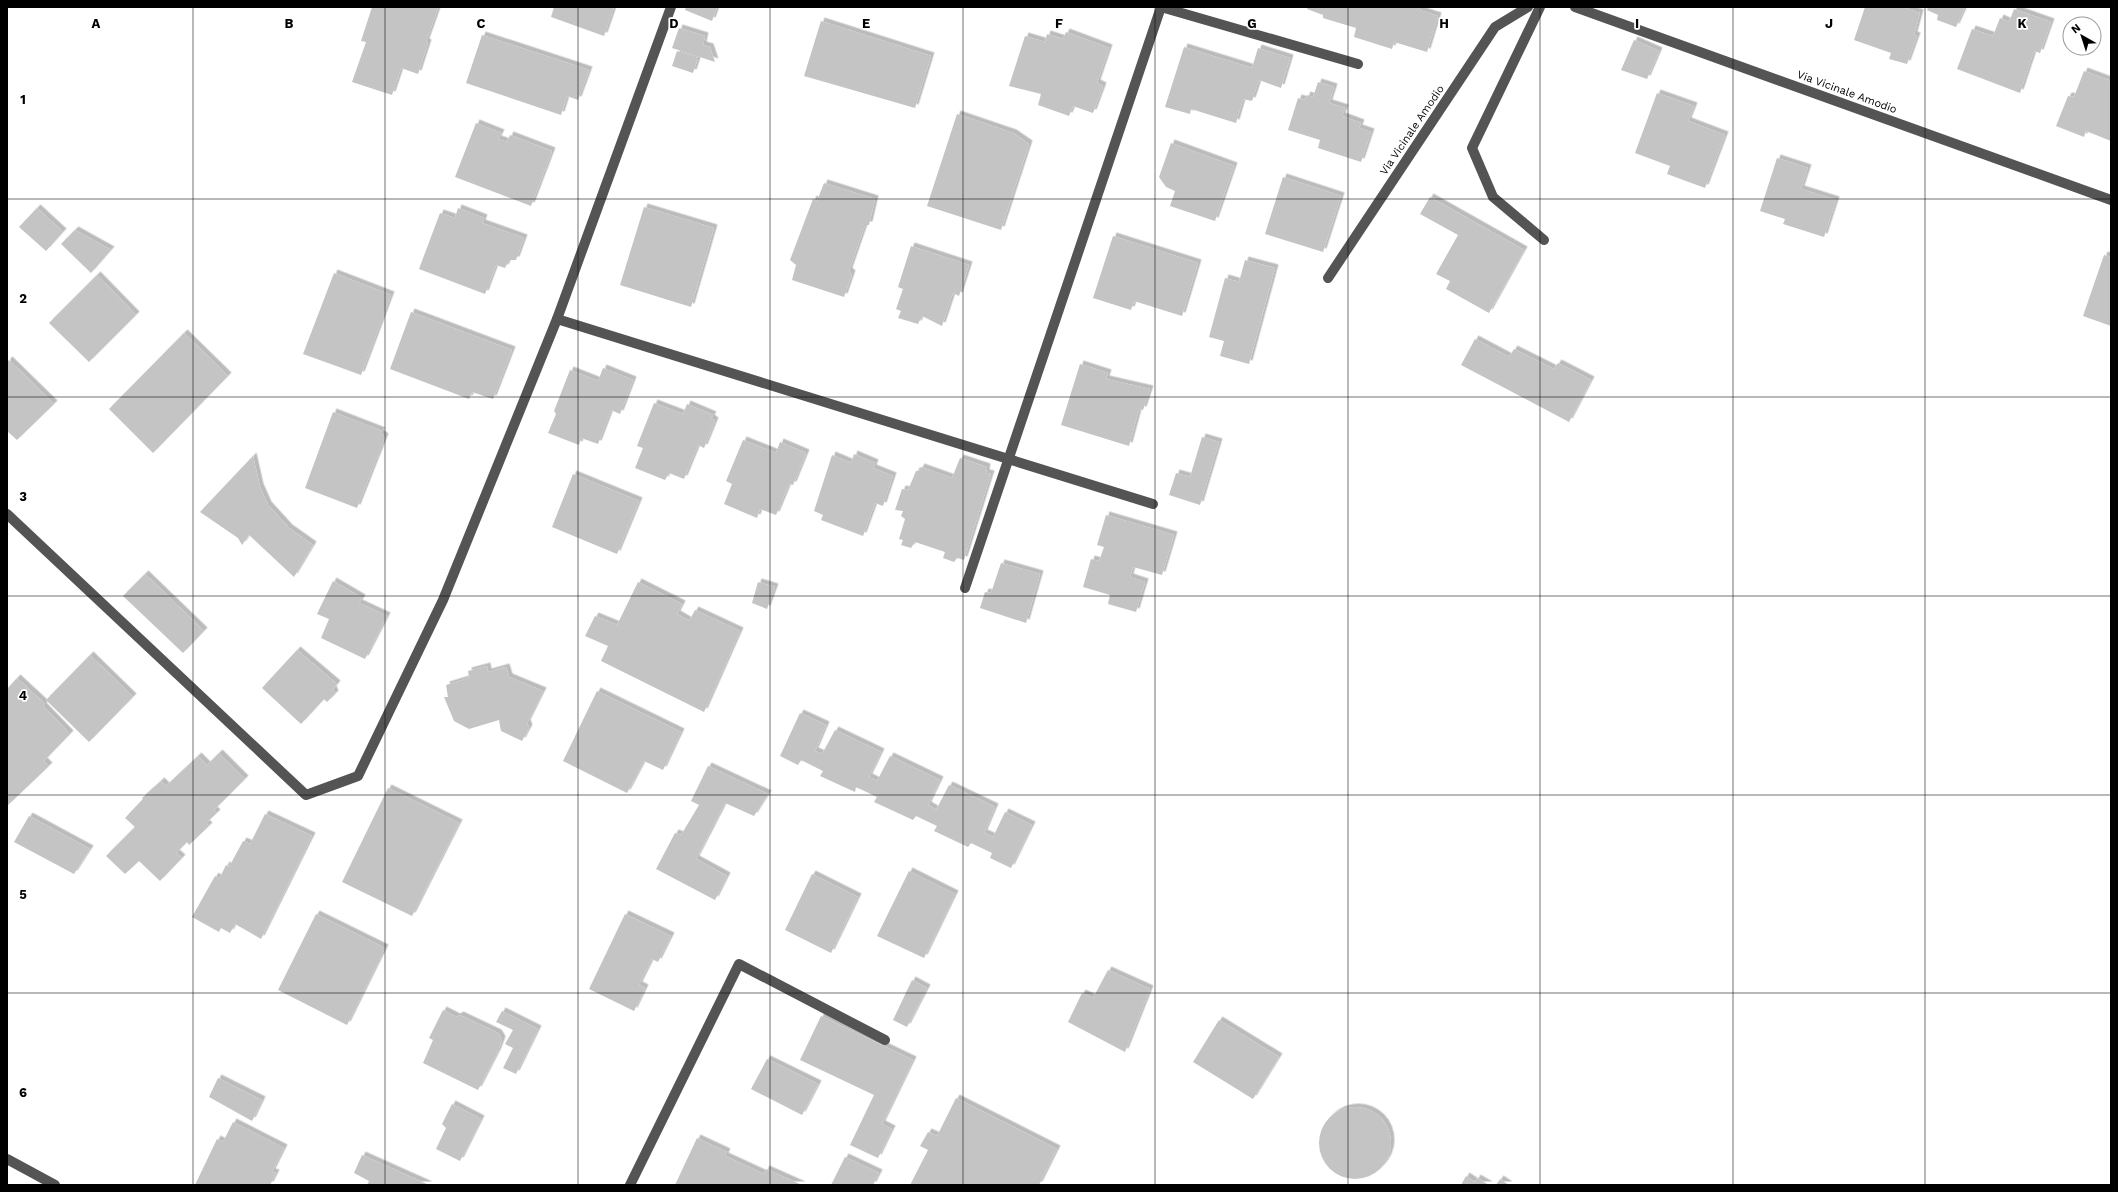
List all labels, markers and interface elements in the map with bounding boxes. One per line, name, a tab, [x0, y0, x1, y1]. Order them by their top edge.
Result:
text: A	[92, 16, 101, 31]
text: B	[285, 16, 294, 31]
text: C	[477, 16, 486, 31]
text: D	[669, 16, 679, 31]
text: E	[862, 16, 870, 31]
text: F	[1055, 16, 1063, 31]
text: G	[1247, 16, 1257, 31]
text: H	[1439, 16, 1449, 31]
text: I	[1635, 16, 1639, 31]
text: J	[1825, 16, 1833, 31]
text: K	[2017, 16, 2027, 31]
north arrow	[2062, 16, 2102, 56]
text: N	[2069, 21, 2083, 36]
street label: Via Vicinale Amodio	[1795, 68, 1899, 116]
street label: Via Vicinale Amodio	[1377, 83, 1447, 177]
text: 1	[20, 92, 26, 107]
text: 2	[19, 291, 27, 306]
text: 3	[19, 489, 27, 504]
text: 4	[19, 688, 28, 703]
text: 5	[19, 887, 27, 902]
text: 6	[19, 1085, 27, 1100]

